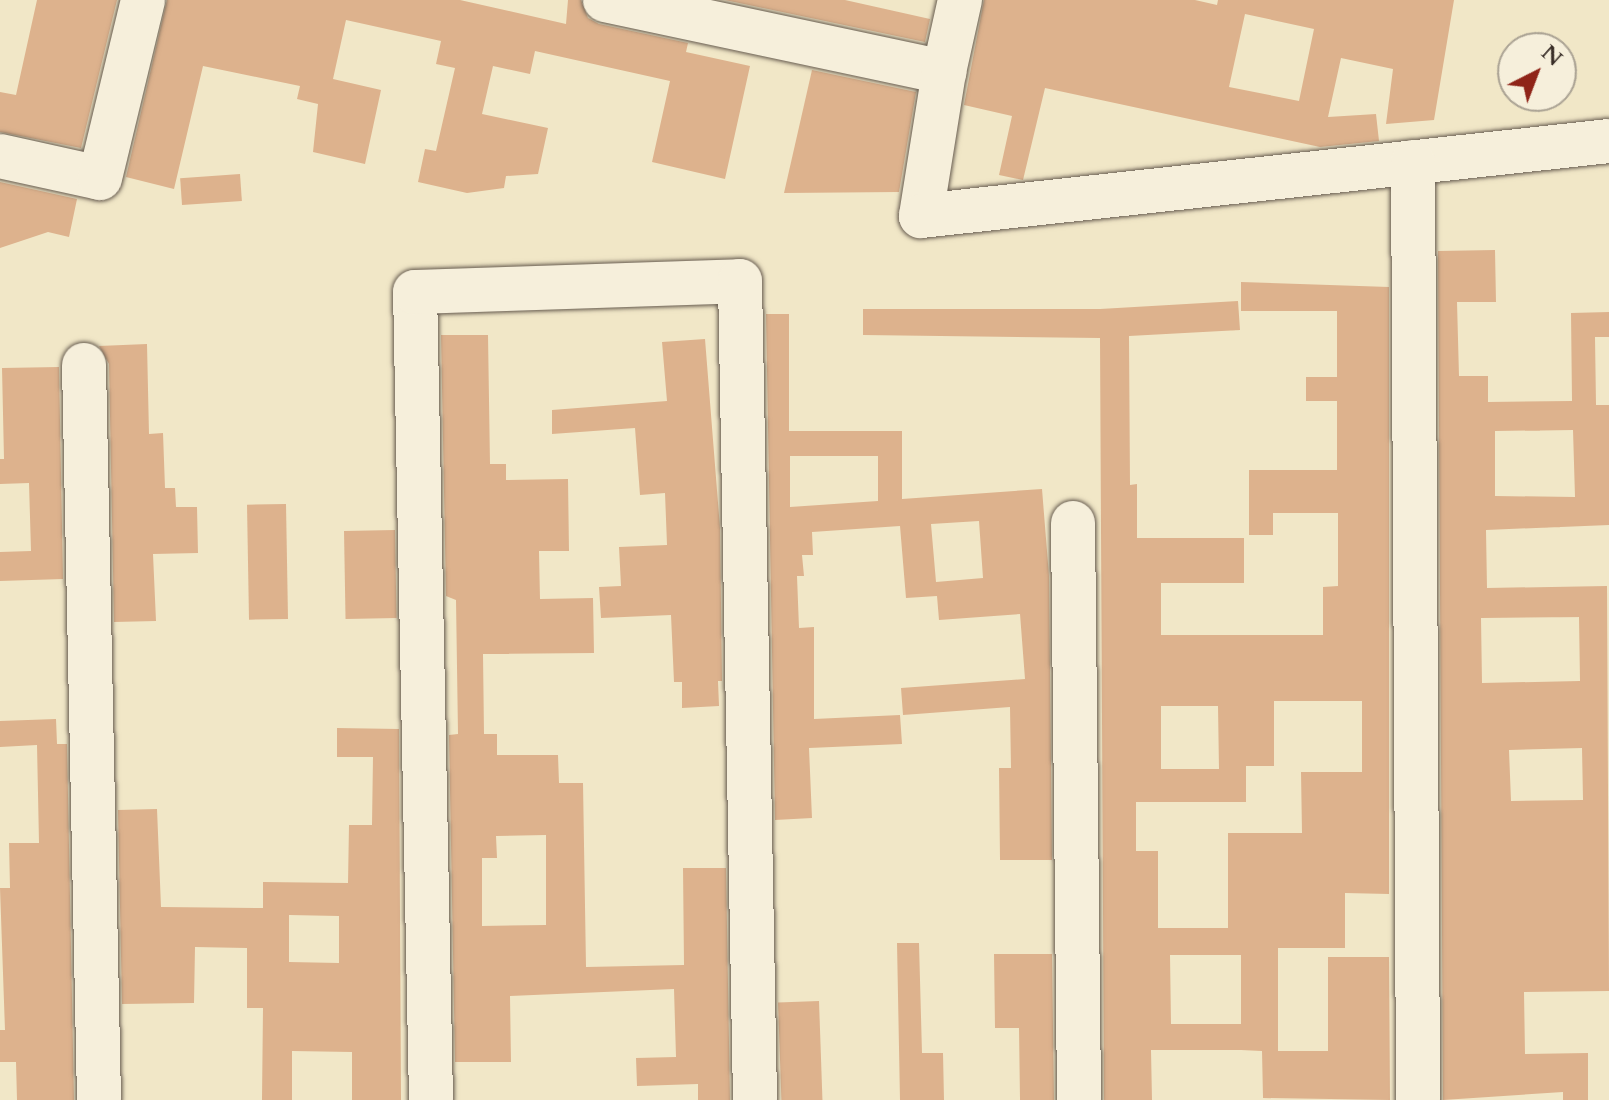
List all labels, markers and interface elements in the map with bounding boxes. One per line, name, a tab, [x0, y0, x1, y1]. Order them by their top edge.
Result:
north arrow	[1497, 32, 1577, 112]
text: N	[1535, 38, 1569, 73]

